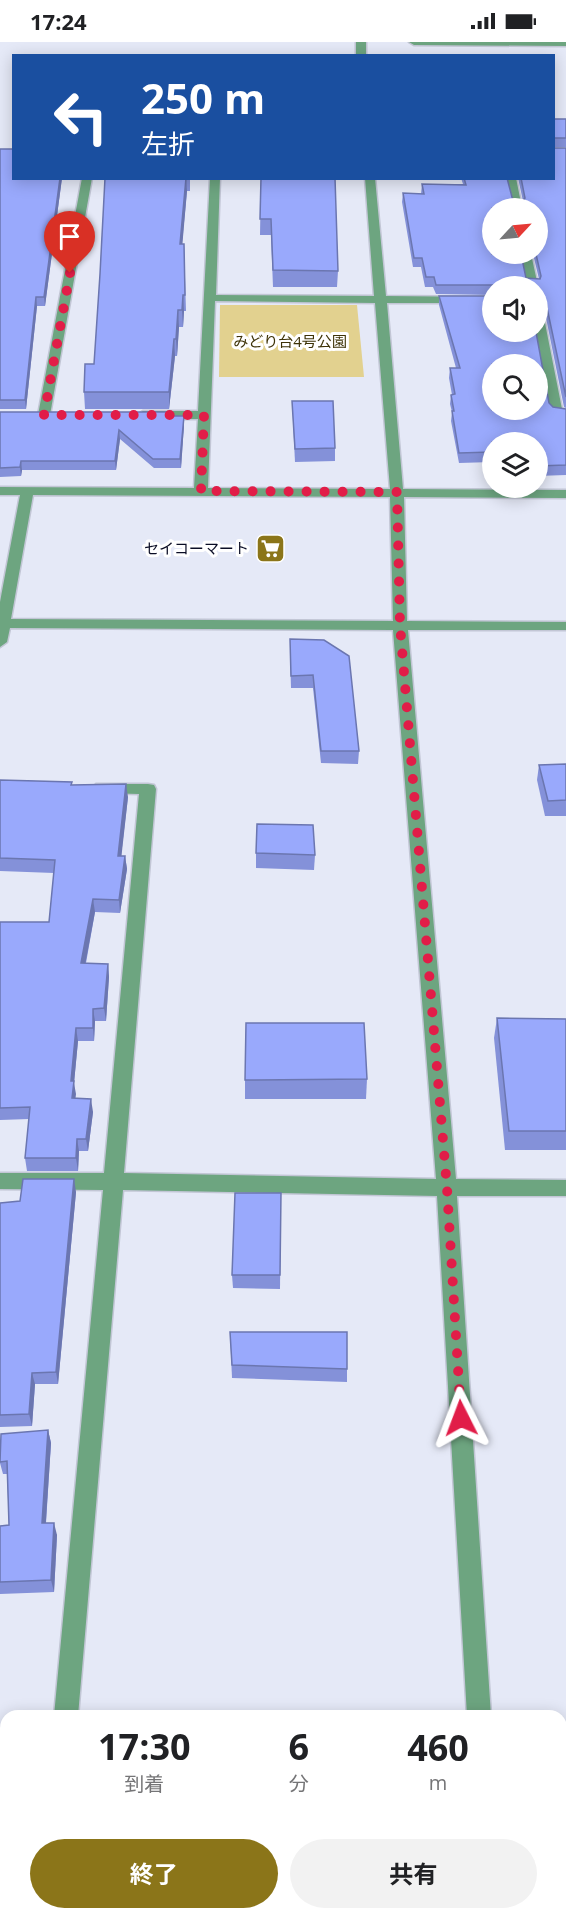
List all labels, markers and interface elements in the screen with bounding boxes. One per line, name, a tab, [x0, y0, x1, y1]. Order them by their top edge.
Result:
text: 17:24	[30, 6, 87, 36]
text: 250 m	[141, 69, 265, 126]
icon: left	[42, 78, 120, 156]
text: 左折	[141, 125, 195, 162]
north arrow	[482, 198, 548, 264]
map controls	[482, 198, 548, 498]
pin	[44, 211, 95, 273]
icon: arrive	[53, 220, 86, 253]
button: sound	[482, 276, 548, 342]
park label: みどり台4号公園	[233, 331, 347, 351]
button: search	[482, 354, 548, 420]
button: layers	[482, 432, 548, 498]
supermarket icon: セイコーマート	[254, 532, 286, 564]
place label: セイコーマート	[144, 538, 249, 558]
position arrow	[429, 1386, 493, 1450]
text: 17:30	[98, 1722, 191, 1771]
text: 6	[289, 1722, 309, 1771]
text: 460	[407, 1723, 469, 1772]
text: m	[429, 1769, 447, 1796]
text: 到着	[124, 1770, 164, 1797]
text: 分	[289, 1770, 309, 1797]
button: 終了	[30, 1839, 278, 1908]
button: 共有	[290, 1839, 537, 1908]

